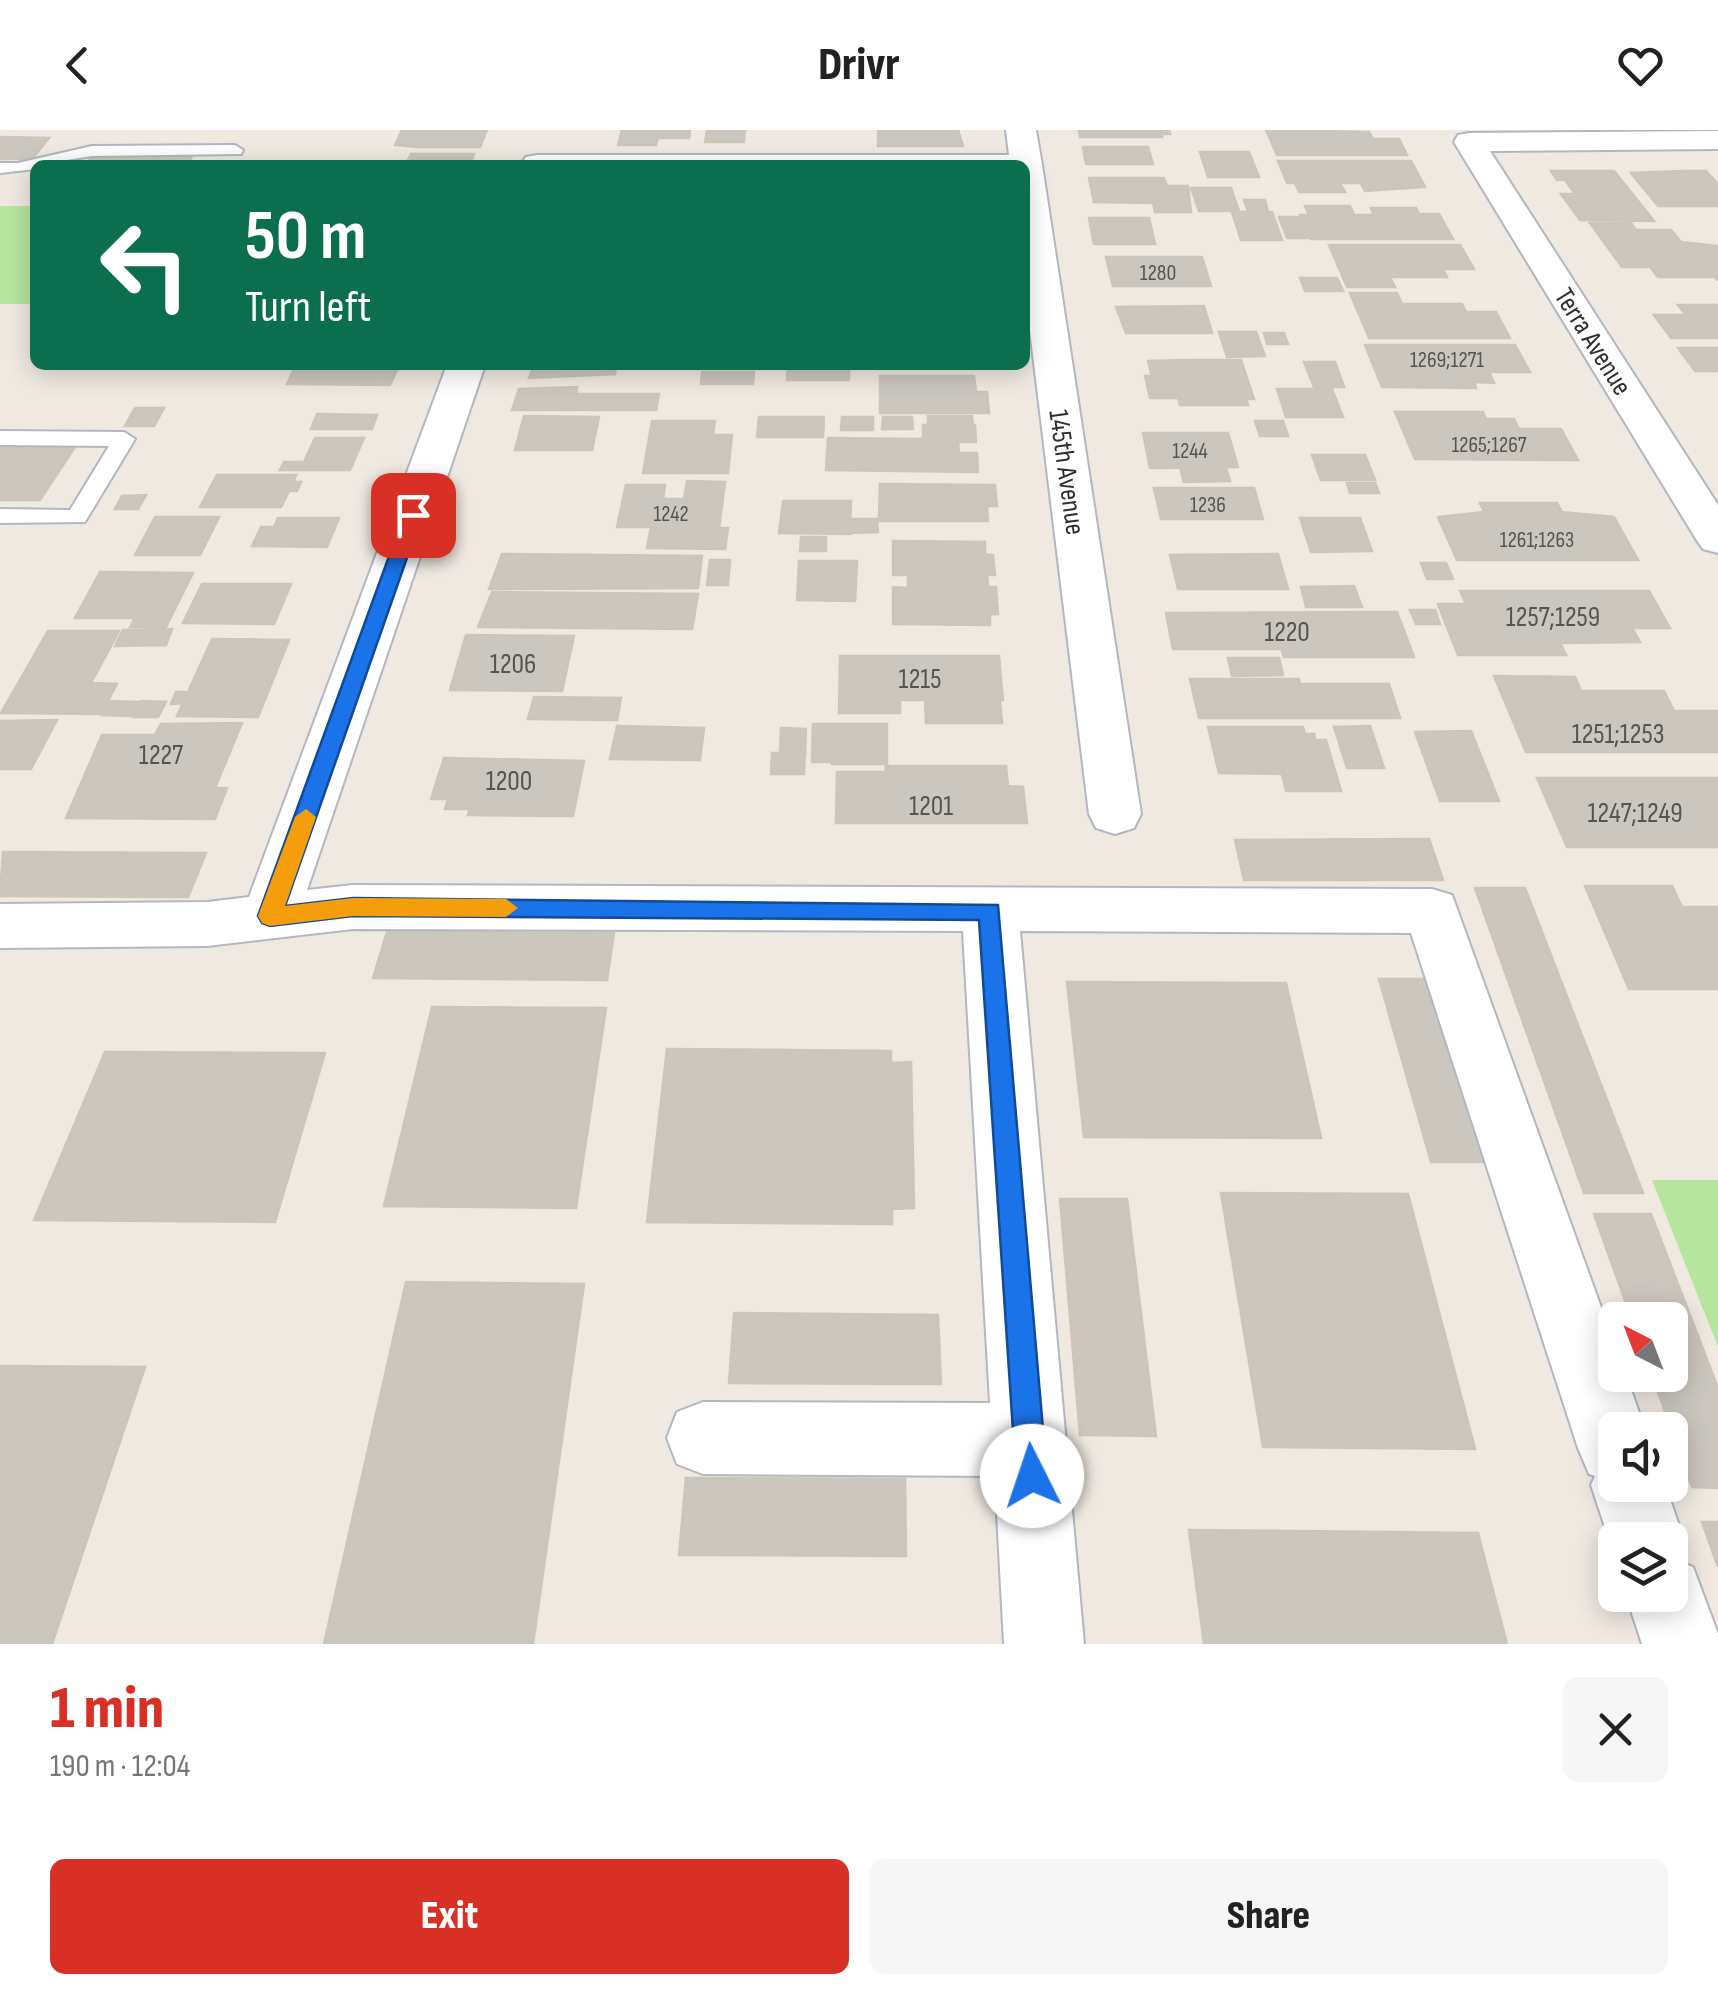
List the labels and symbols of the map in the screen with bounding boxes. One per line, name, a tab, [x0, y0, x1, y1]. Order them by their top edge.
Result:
house number: 1280	[1140, 260, 1176, 287]
street label: Terra Avenue	[1547, 282, 1639, 401]
house number: 1269;1271	[1410, 347, 1484, 374]
street label: 145th Avenue	[1041, 407, 1092, 537]
house number: 1265;1267	[1451, 432, 1527, 459]
house number: 1244	[1172, 438, 1208, 465]
pin	[371, 473, 456, 558]
house number: 1236	[1190, 492, 1226, 519]
house number: 1242	[653, 501, 689, 528]
house number: 1261;1263	[1500, 527, 1574, 554]
house number: 1257;1259	[1506, 601, 1600, 634]
house number: 1220	[1264, 616, 1310, 649]
house number: 1206	[490, 648, 536, 681]
house number: 1215	[899, 663, 941, 696]
house number: 1251;1253	[1572, 718, 1664, 751]
house number: 1227	[139, 739, 183, 772]
house number: 1200	[486, 765, 532, 798]
house number: 1201	[909, 790, 953, 823]
house number: 1247;1249	[1587, 797, 1683, 830]
north arrow	[1598, 1302, 1688, 1392]
position arrow	[980, 1424, 1084, 1528]

